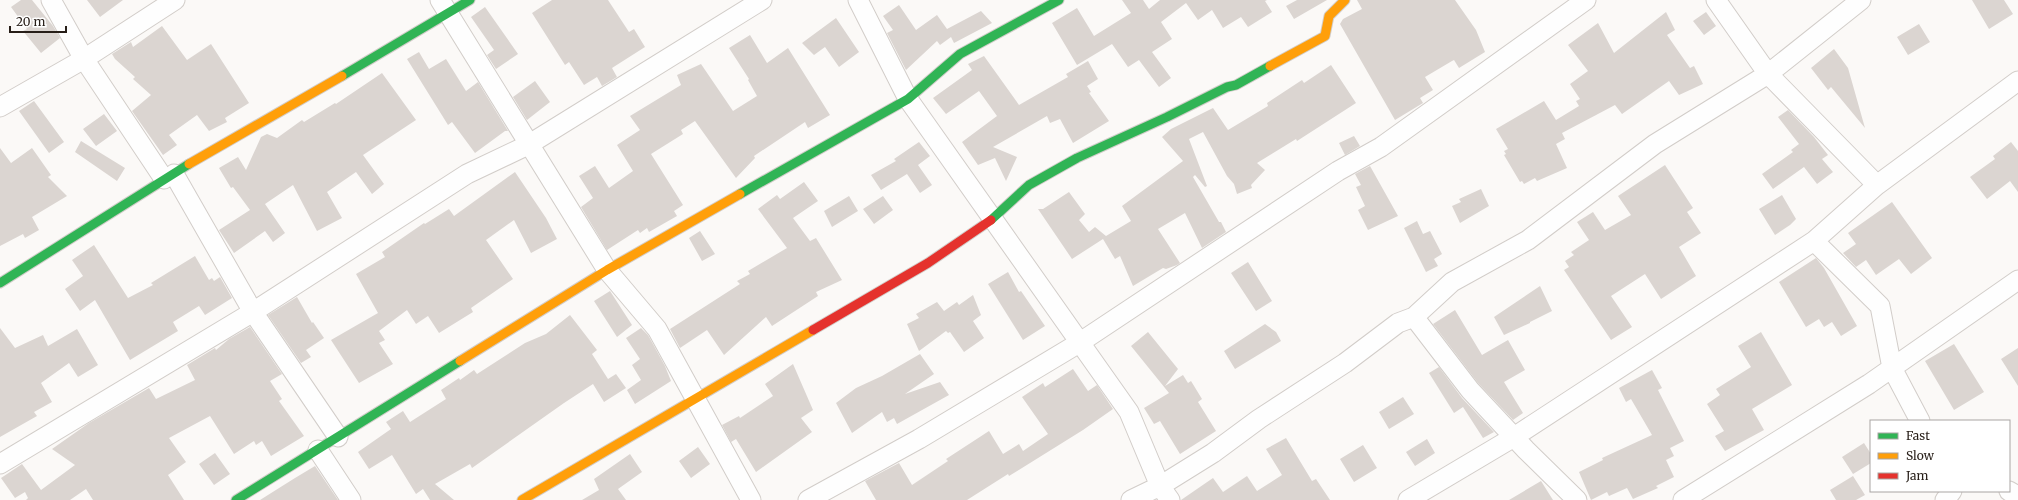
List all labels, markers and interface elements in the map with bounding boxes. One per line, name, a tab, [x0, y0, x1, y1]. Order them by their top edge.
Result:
scale bar	[10, 8, 66, 34]
text: 20 m	[16, 14, 45, 29]
legend	[1870, 420, 2010, 492]
text: Fast	[1906, 428, 1930, 443]
text: Slow	[1906, 448, 1935, 463]
text: Jam	[1905, 468, 1929, 483]

